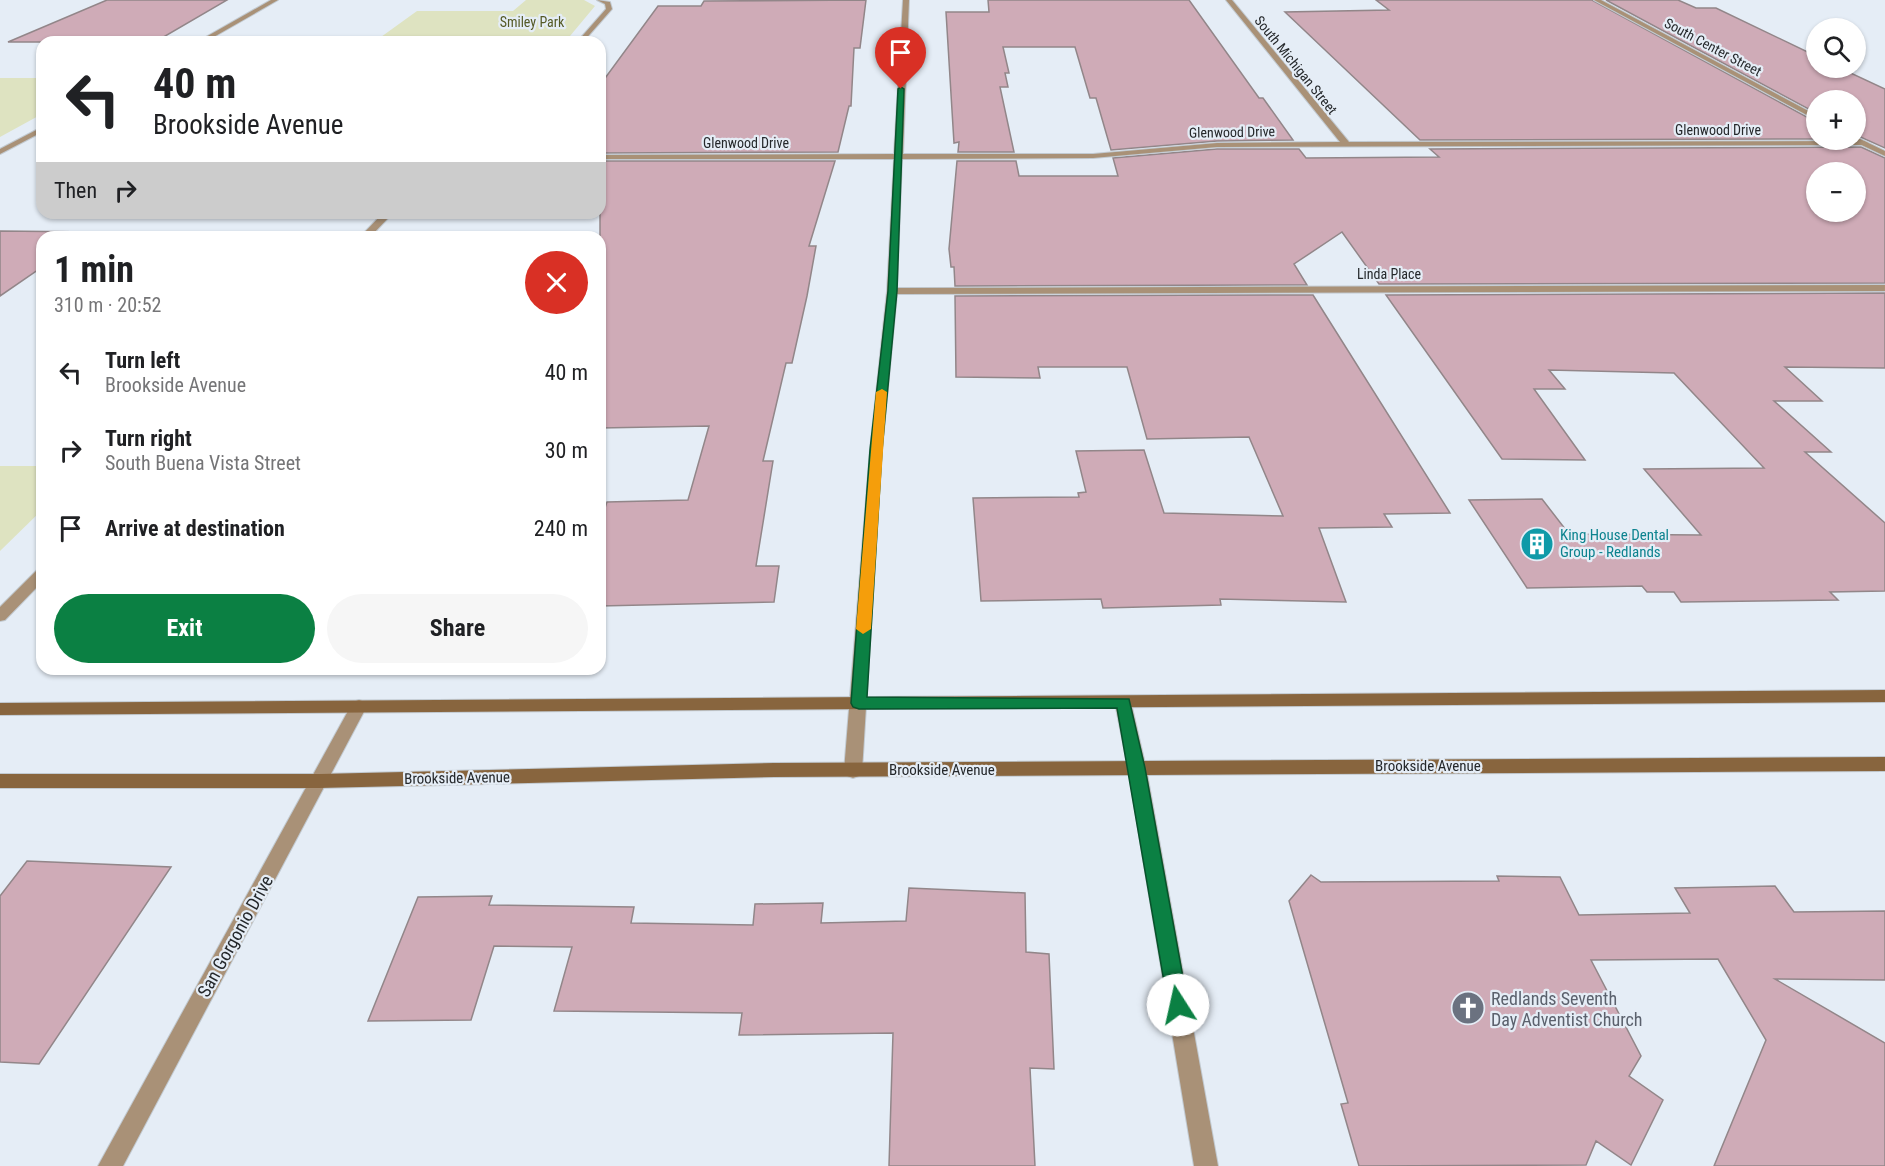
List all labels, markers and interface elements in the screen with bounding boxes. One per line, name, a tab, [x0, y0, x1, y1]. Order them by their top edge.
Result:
street label: South Michigan Street	[1251, 13, 1341, 117]
park label: Smiley Park	[500, 14, 565, 30]
street label: South Center Street	[1662, 15, 1764, 79]
map controls	[1806, 18, 1866, 222]
button: search	[1806, 18, 1866, 78]
pin	[875, 27, 926, 89]
icon: arrive	[884, 36, 917, 69]
text: 40 m	[153, 59, 236, 108]
icon: left	[54, 60, 132, 138]
button: +	[1806, 90, 1866, 150]
text: Brookside Avenue	[153, 109, 343, 141]
street label: Glenwood Drive	[1675, 122, 1761, 138]
street label: Glenwood Drive	[1189, 123, 1276, 141]
street label: Glenwood Drive	[703, 135, 789, 151]
button: −	[1806, 162, 1866, 222]
icon: right	[109, 174, 142, 207]
text: Then	[54, 178, 97, 203]
text: 1 min	[54, 249, 134, 291]
button: close	[525, 251, 588, 314]
street label: Linda Place	[1357, 266, 1422, 282]
text: 310 m · 20:52	[54, 293, 161, 317]
text: Turn left	[105, 348, 180, 373]
icon: left	[54, 356, 87, 389]
text: 40 m	[545, 360, 588, 385]
text: Brookside Avenue	[105, 373, 246, 397]
text: Turn right	[105, 426, 192, 451]
icon: right	[54, 434, 87, 467]
text: 30 m	[545, 438, 588, 463]
text: South Buena Vista Street	[105, 451, 301, 475]
icon: arrive	[54, 512, 87, 545]
text: Arrive at destination	[105, 516, 285, 541]
text: 240 m	[534, 516, 588, 541]
building icon: King House Dental Group - Redlands	[1519, 526, 1555, 562]
place label: King House Dental Group - Redlands	[1560, 526, 1669, 561]
button: Exit	[54, 594, 315, 663]
button: Share	[327, 594, 588, 663]
street label: Brookside Avenue	[1375, 757, 1481, 775]
street label: Brookside Avenue	[889, 761, 995, 779]
street label: Brookside Avenue	[404, 768, 510, 788]
street label: San Gorgonio Drive	[193, 872, 277, 1000]
position arrow	[1146, 973, 1210, 1037]
place label: Redlands Seventh Day Adventist Church	[1491, 988, 1643, 1030]
church icon: Redlands Seventh Day Adventist Church	[1450, 990, 1486, 1026]

